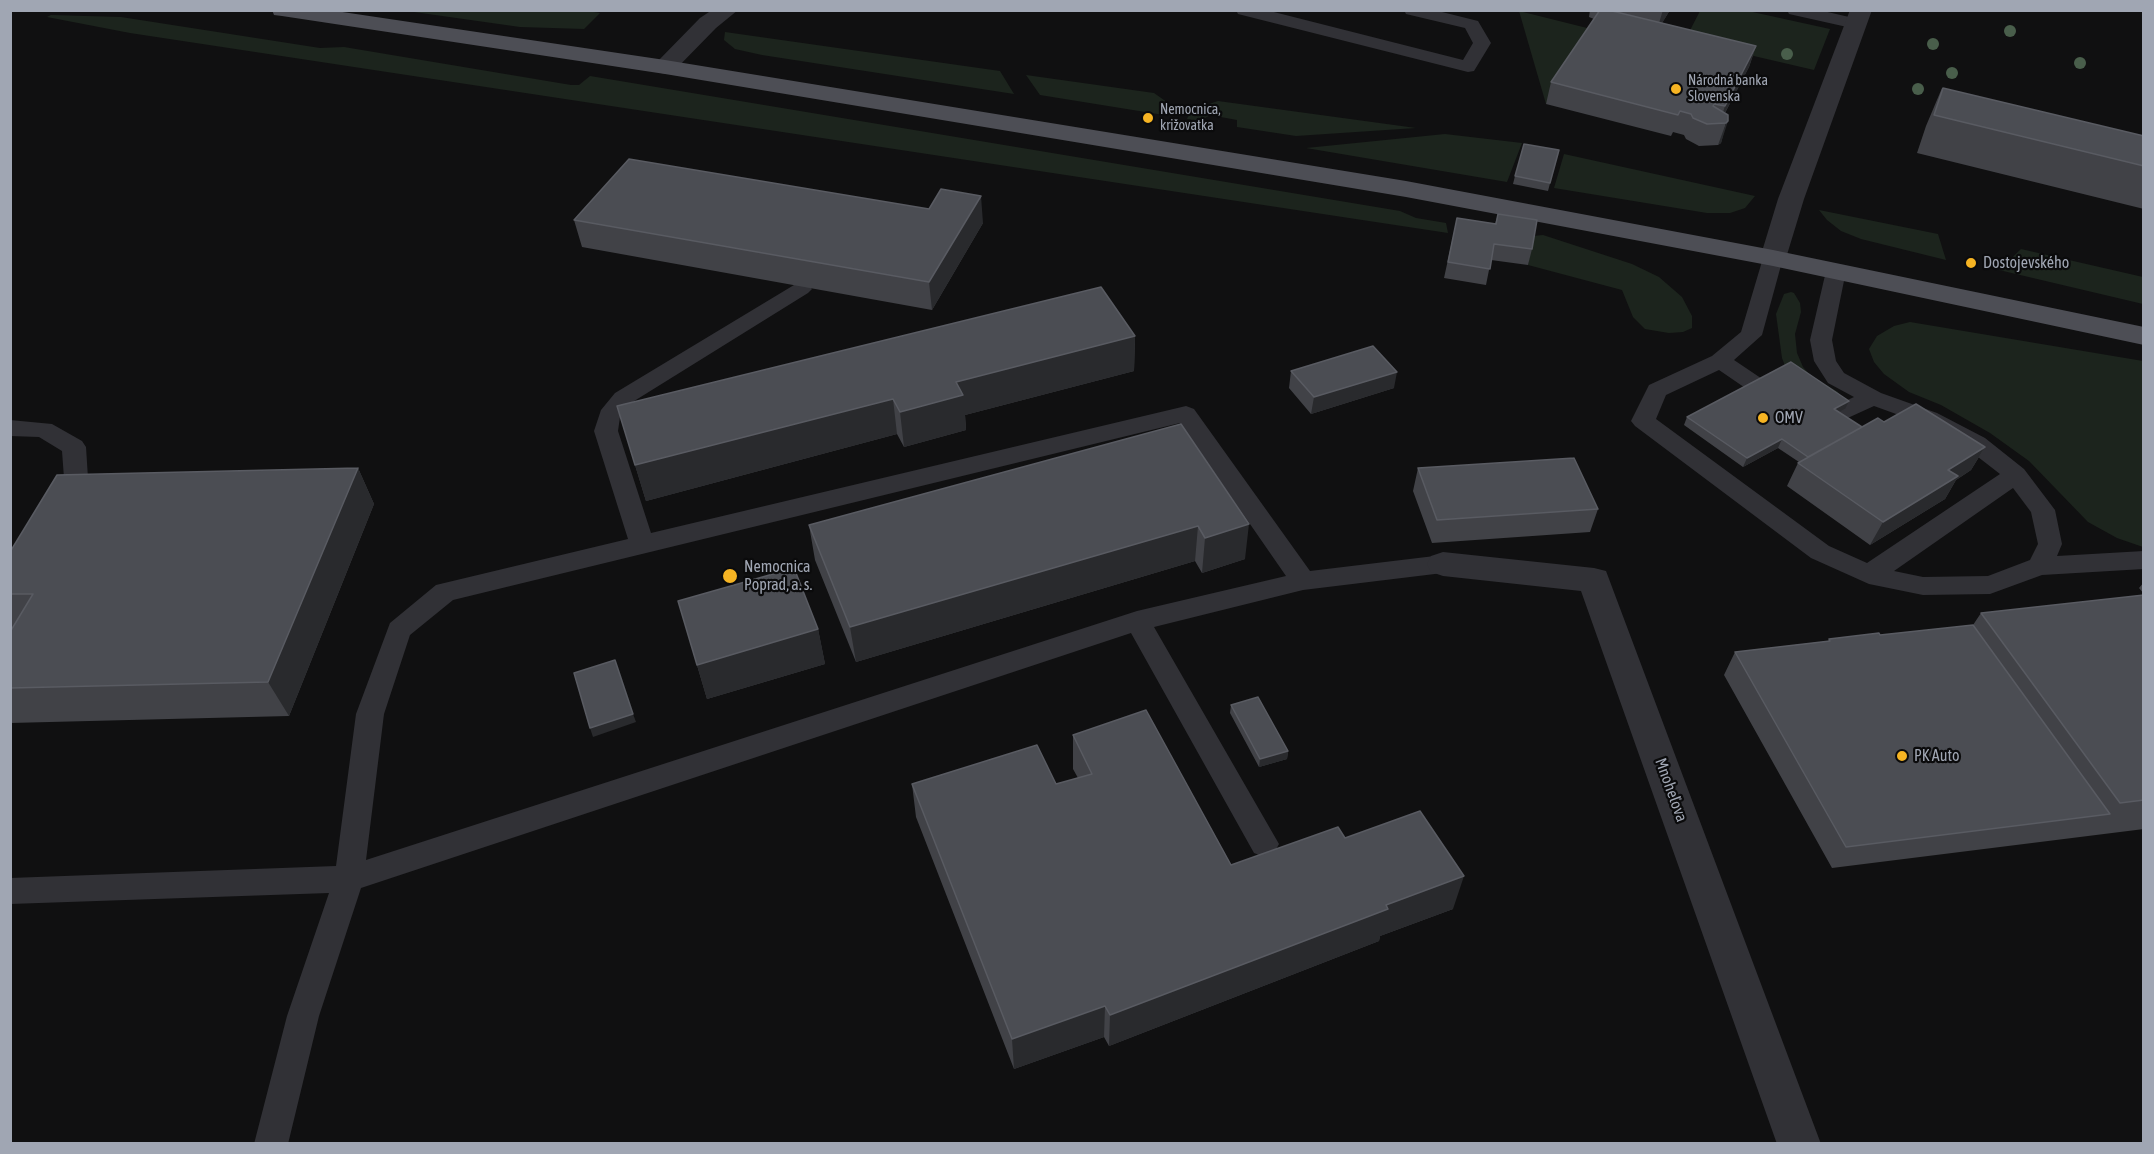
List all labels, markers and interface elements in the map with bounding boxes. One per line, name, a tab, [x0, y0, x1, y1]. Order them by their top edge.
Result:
place label: Národná banka Slovenska	[1688, 73, 1768, 106]
marker: Národná banka Slovenska	[1669, 82, 1683, 96]
place label: Nemocnica, križovatka	[1160, 102, 1221, 134]
marker: Nemocnica, križovatka	[1141, 111, 1155, 125]
place label: Dostojevského	[1983, 253, 2069, 273]
marker: Dostojevského	[1964, 256, 1978, 270]
place label: OMV	[1775, 408, 1803, 428]
marker: OMV	[1756, 411, 1770, 425]
place label: Nemocnica Poprad, a. s.	[744, 557, 812, 595]
marker: Nemocnica Poprad, a. s.	[721, 567, 739, 585]
place label: PK Auto	[1914, 746, 1959, 766]
marker: PK Auto	[1895, 749, 1909, 763]
street label: Mnoheľova	[1651, 755, 1691, 825]

